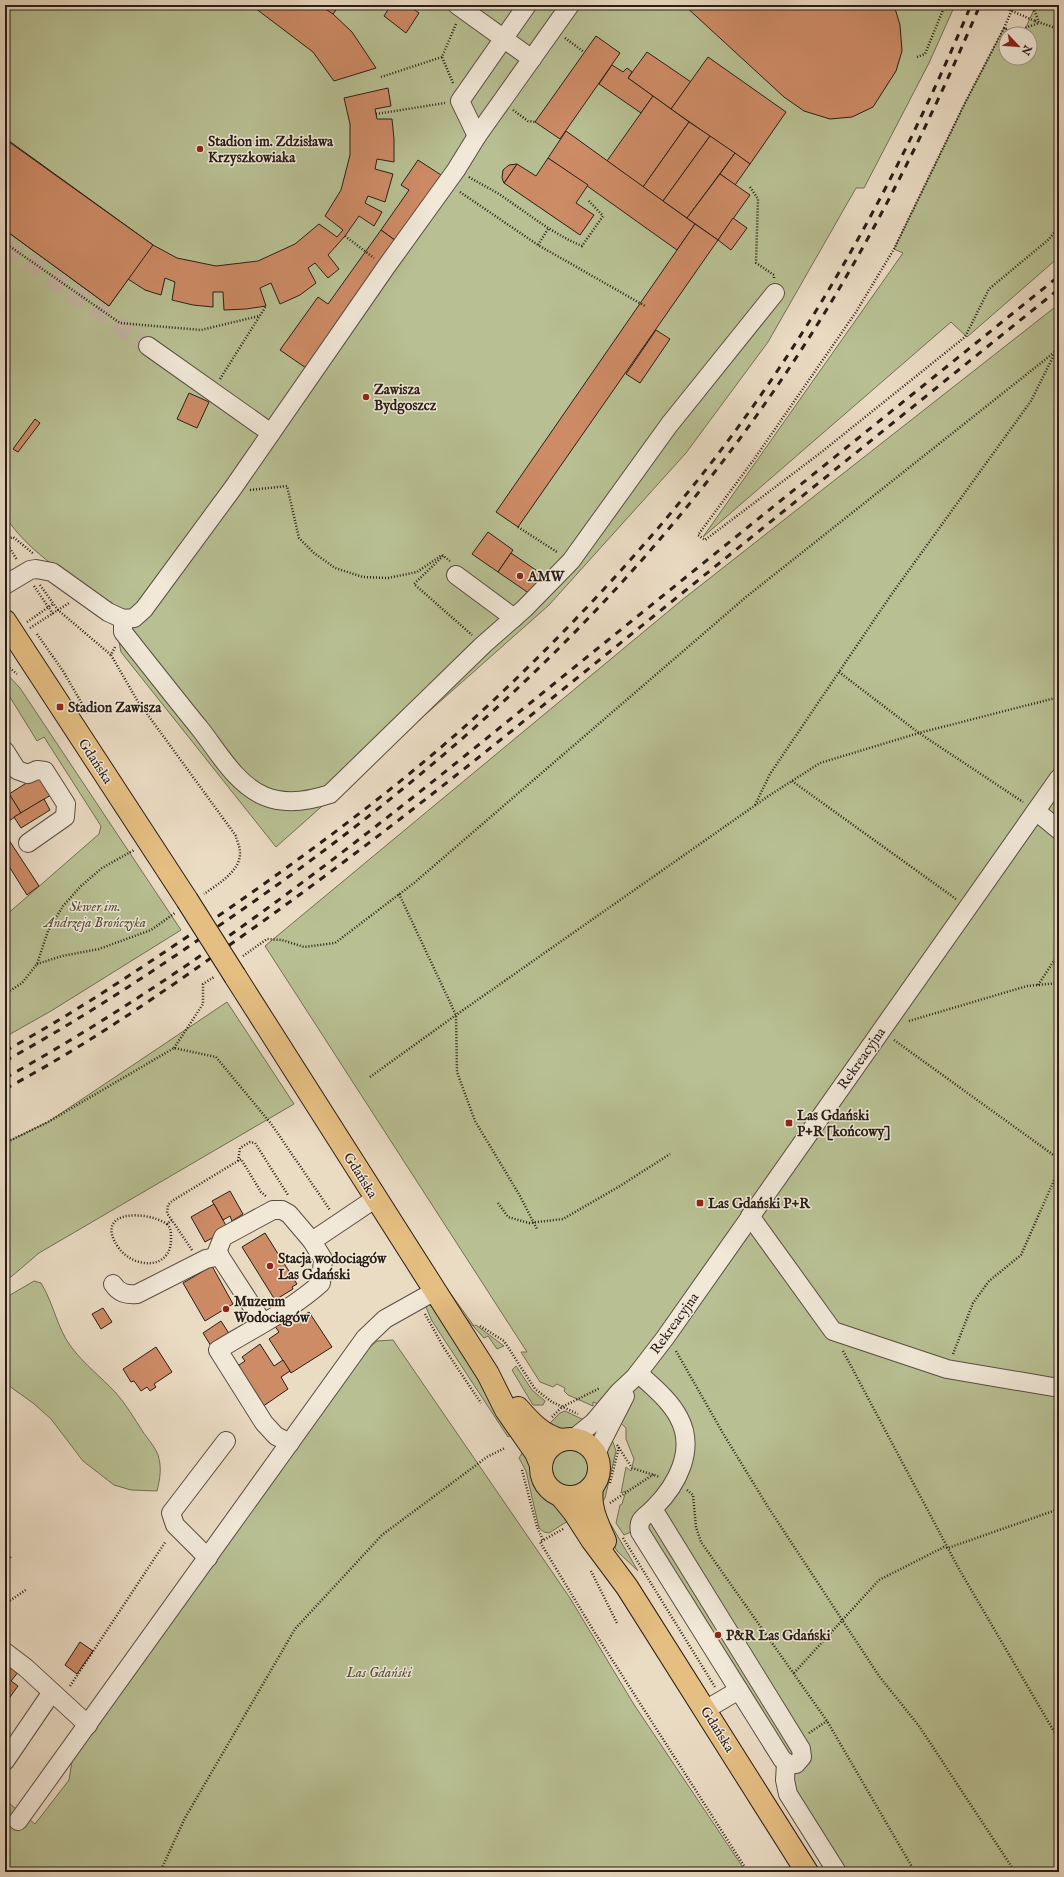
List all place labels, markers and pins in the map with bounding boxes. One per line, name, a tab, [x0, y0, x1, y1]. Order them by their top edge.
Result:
place label: Stadion im. Zdzisława Krzyszkowiaka	[208, 133, 334, 167]
marker: Stadion im. Zdzisława Krzyszkowiaka	[195, 144, 205, 154]
place label: Zawisza Bydgoszcz	[374, 381, 437, 415]
marker: Zawisza Bydgoszcz	[361, 392, 371, 402]
place label: AMW	[527, 568, 566, 586]
marker: AMW	[515, 571, 525, 581]
place label: Stadion Zawisza	[68, 699, 162, 717]
marker: Stadion Zawisza	[55, 702, 65, 712]
place label: Las Gdański P+R [końcowy]	[797, 1107, 890, 1141]
marker: Las Gdański P+R [końcowy]	[784, 1118, 794, 1128]
place label: Las Gdański P+R	[708, 1195, 811, 1213]
marker: Las Gdański P+R	[695, 1198, 705, 1208]
place label: Stacja wodociągów Las Gdański	[278, 1250, 387, 1284]
marker: Stacja wodociągów Las Gdański	[265, 1261, 275, 1271]
place label: Muzeum Wodociągów	[233, 1293, 310, 1327]
marker: Muzeum Wodociągów	[221, 1304, 231, 1314]
place label: P&R Las Gdański	[726, 1627, 831, 1645]
marker: P&R Las Gdański	[713, 1630, 723, 1640]

